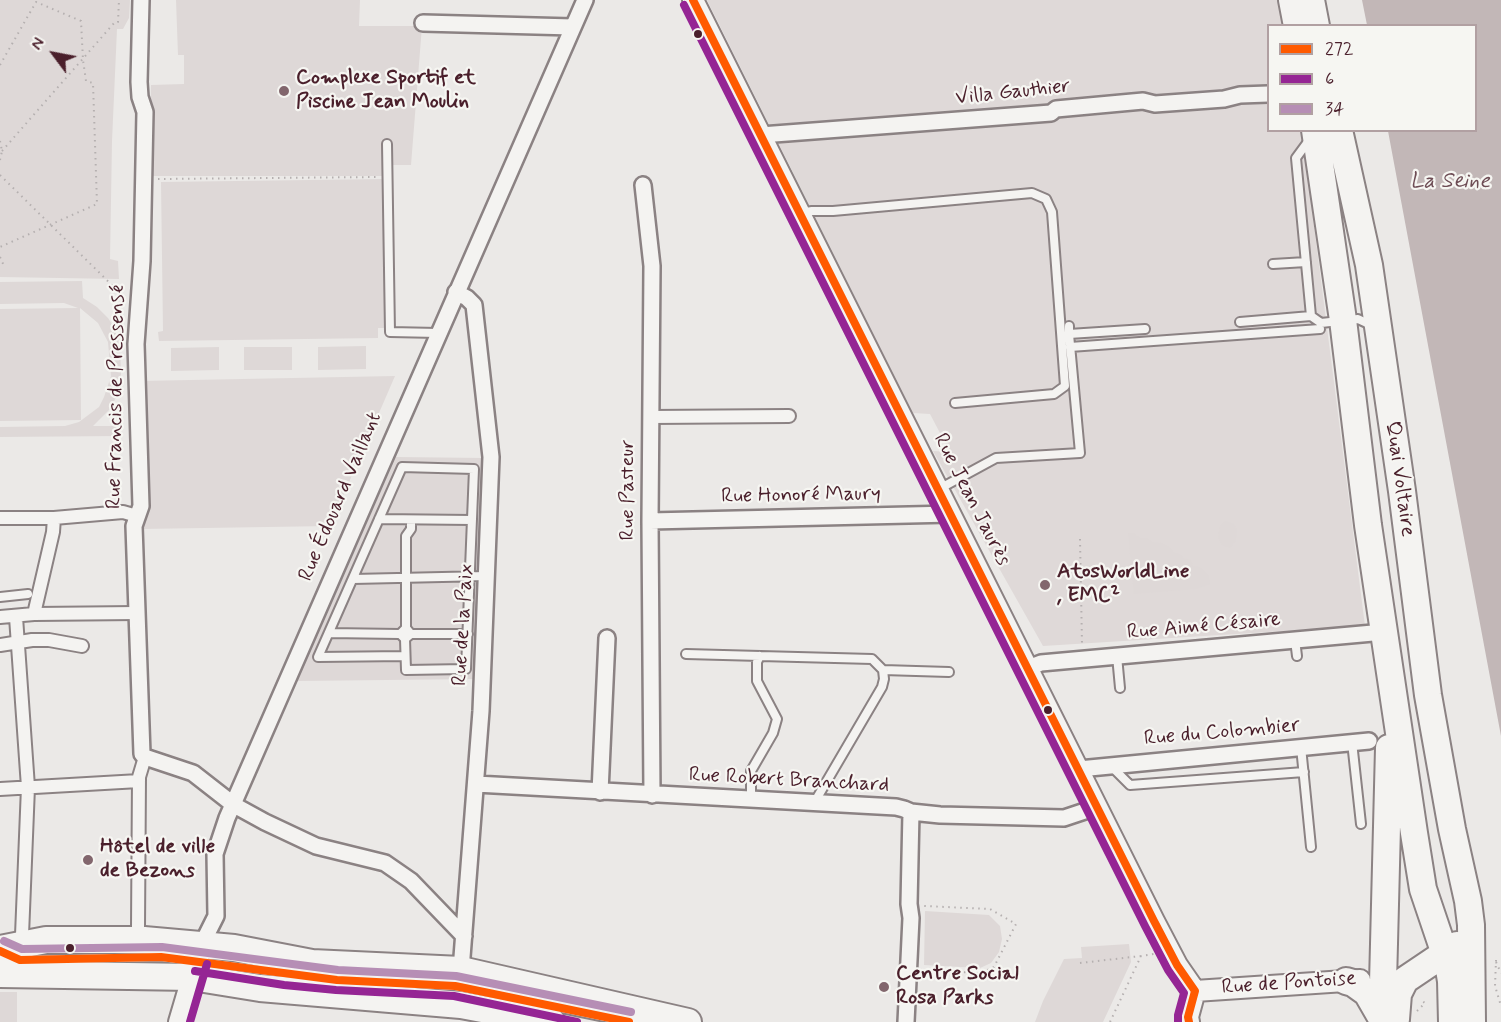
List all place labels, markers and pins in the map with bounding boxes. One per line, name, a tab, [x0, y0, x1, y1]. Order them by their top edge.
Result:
unlabelled marker	[692, 28, 704, 40]
place label: Complexe Sportif et Piscine Jean Moulin	[296, 66, 476, 116]
marker: Complexe Sportif et Piscine Jean Moulin	[277, 84, 291, 98]
place label: AtosWorldLine , EMC²	[1057, 560, 1190, 610]
marker: AtosWorldLine , EMC²	[1038, 578, 1052, 592]
unlabelled marker	[1042, 704, 1054, 716]
place label: Hôtel de ville de Bezons	[100, 835, 215, 885]
marker: Hôtel de ville de Bezons	[81, 853, 95, 867]
unlabelled marker	[64, 942, 76, 954]
place label: Centre Social Rosa Parks	[896, 962, 1019, 1012]
marker: Centre Social Rosa Parks	[877, 980, 891, 994]

